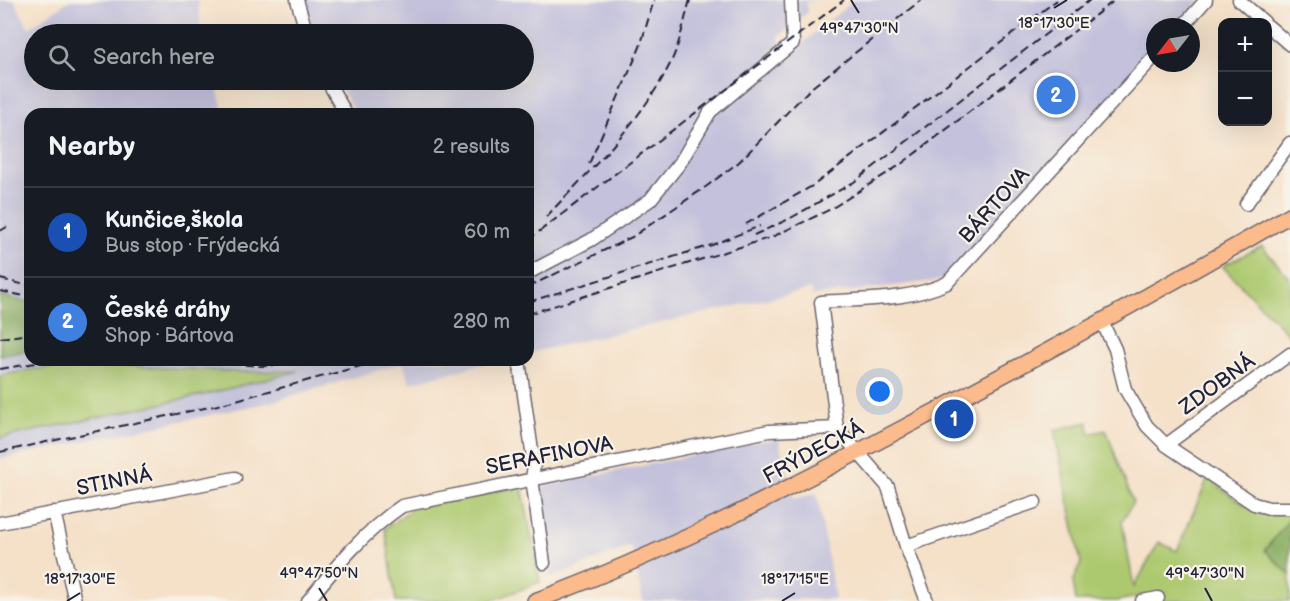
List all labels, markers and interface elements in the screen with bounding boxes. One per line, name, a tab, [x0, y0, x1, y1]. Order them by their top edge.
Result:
text: 18°17'30"E	[1018, 14, 1090, 33]
north arrow	[1146, 18, 1200, 72]
map controls	[1218, 18, 1272, 126]
button: +	[1218, 18, 1272, 72]
text: 49°47'30"N	[819, 19, 899, 38]
search box	[24, 24, 534, 90]
icon: search	[45, 41, 78, 74]
text: Search here	[93, 44, 215, 71]
pin: 2	[1036, 72, 1076, 118]
button: −	[1218, 72, 1272, 126]
text: Nearby	[48, 132, 135, 163]
text: 2 results	[433, 135, 510, 159]
street label: BÁRTOVA	[954, 162, 1035, 248]
text: Kunčice,škola	[105, 207, 243, 234]
text: 1	[63, 220, 72, 244]
text: 60 m	[464, 220, 510, 244]
text: Bus stop · Frýdecká	[105, 234, 280, 258]
text: České dráhy	[105, 297, 230, 324]
text: 2	[62, 310, 73, 334]
text: 280 m	[453, 310, 510, 334]
text: Shop · Bártova	[105, 324, 234, 348]
street label: ZDOBNÁ	[1174, 349, 1260, 421]
your location	[865, 377, 894, 406]
pin: 1	[934, 396, 974, 442]
street label: FRÝDECKÁ	[759, 416, 868, 489]
street label: SERAFINOVA	[483, 431, 615, 480]
street label: STINNÁ	[74, 462, 154, 501]
text: 49°47'50"N	[280, 564, 358, 583]
text: 49°47'30"N	[1165, 564, 1245, 583]
text: 18°17'30"E	[44, 570, 116, 589]
text: 18°17'15"E	[761, 570, 829, 589]

